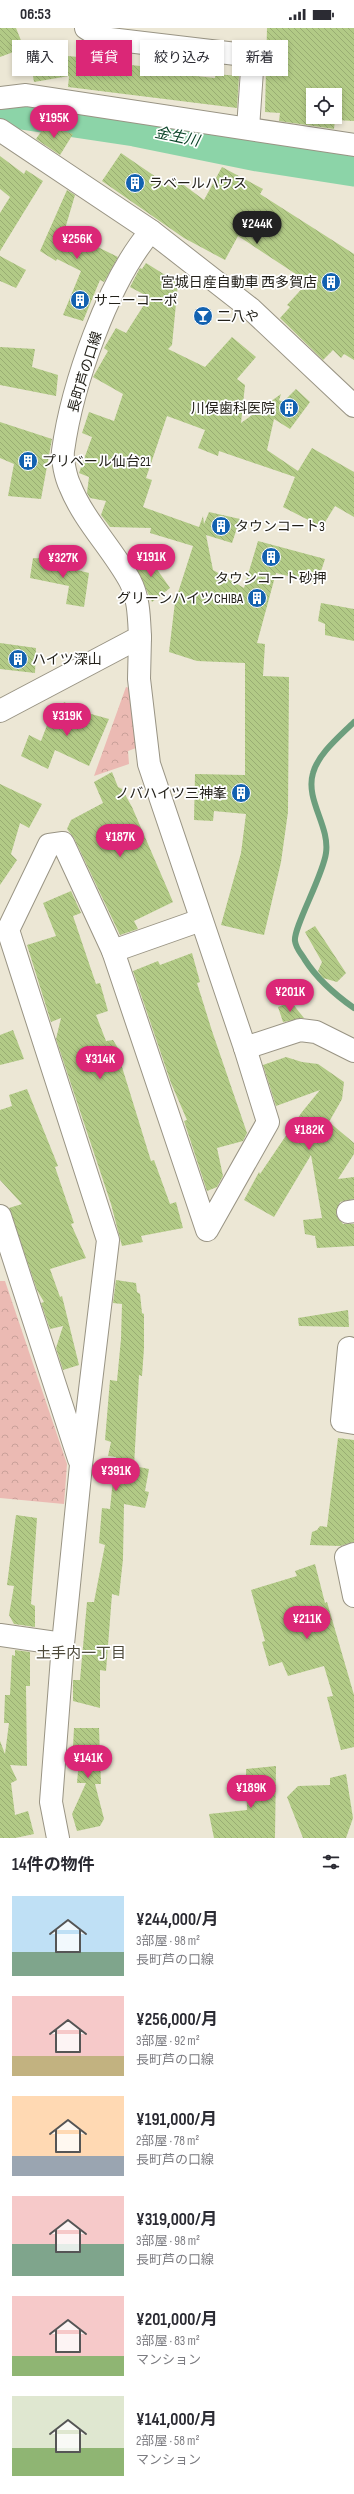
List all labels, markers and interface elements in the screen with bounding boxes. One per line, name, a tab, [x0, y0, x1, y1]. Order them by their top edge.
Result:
text: 06:53	[20, 5, 51, 24]
chip: 購入	[12, 40, 68, 76]
chip: 賃貸	[76, 40, 132, 76]
chip: 絞り込み	[140, 40, 224, 76]
chip: 新着	[232, 40, 288, 76]
map controls	[306, 88, 342, 124]
button: locate	[306, 88, 342, 124]
pin: ¥195K	[26, 105, 82, 139]
text: ¥195K	[39, 110, 69, 126]
water label: 金生川	[153, 123, 203, 151]
building icon: ラベールハウス	[124, 172, 146, 194]
place label: ラベールハウス	[149, 175, 247, 192]
pin: ¥244K	[229, 211, 285, 245]
text: ¥244K	[242, 216, 272, 232]
pin: ¥256K	[49, 226, 105, 260]
text: ¥256K	[62, 231, 92, 247]
building icon: 宮城日産自動車 西多賀店	[320, 271, 342, 293]
place label: 宮城日産自動車 西多賀店	[161, 274, 317, 291]
building icon: サニーコーポ	[69, 289, 91, 311]
place label: サニーコーポ	[94, 292, 178, 309]
bar icon: 二八や	[192, 305, 214, 327]
place label: 二八や	[217, 308, 259, 325]
street label: 長町芦の口線	[65, 329, 105, 415]
building icon: 川俣歯科医院	[278, 397, 300, 419]
place label: 川俣歯科医院	[191, 400, 275, 417]
building icon: プリベール仙台21	[17, 450, 39, 472]
place label: プリベール仙台21	[42, 453, 151, 470]
building icon: タウンコート3	[210, 515, 232, 537]
place label: タウンコート3	[235, 518, 325, 535]
pin: ¥191K	[123, 544, 179, 578]
pin: ¥327K	[35, 545, 91, 579]
building icon: タウンコート砂押	[260, 546, 282, 568]
text: ¥191K	[136, 549, 166, 565]
text: ¥327K	[48, 550, 78, 566]
place label: タウンコート砂押	[215, 570, 327, 587]
building icon: グリーンハイツCHIBA	[246, 587, 268, 609]
place label: グリーンハイツCHIBA	[117, 590, 244, 607]
building icon: ハイツ深山	[7, 648, 29, 670]
place label: ハイツ深山	[32, 651, 102, 668]
pin: ¥319K	[39, 703, 95, 737]
text: ¥319K	[52, 708, 82, 724]
building icon: ノバハイツ三神峯	[230, 782, 252, 804]
place label: ノバハイツ三神峯	[115, 785, 227, 802]
pin: ¥187K	[92, 824, 148, 858]
text: ¥187K	[105, 829, 135, 845]
pin: ¥201K	[262, 979, 318, 1013]
text: ¥201K	[275, 984, 305, 1000]
pin: ¥314K	[72, 1046, 128, 1080]
text: ¥314K	[85, 1051, 115, 1067]
pin: ¥182K	[281, 1117, 337, 1151]
text: ¥182K	[294, 1122, 324, 1138]
pin: ¥391K	[88, 1458, 144, 1492]
text: ¥391K	[101, 1463, 131, 1479]
pin: ¥211K	[279, 1606, 335, 1640]
text: ¥211K	[292, 1611, 322, 1627]
district label: 土手内一丁目	[36, 1644, 126, 1663]
pin: ¥141K	[60, 1745, 116, 1779]
text: ¥141K	[73, 1750, 103, 1766]
pin: ¥189K	[223, 1775, 279, 1809]
text: ¥189K	[236, 1780, 266, 1796]
icon: filters	[320, 1851, 342, 1873]
text: 14件の物件	[12, 1855, 95, 1875]
text: ¥244,000/月	[136, 1910, 219, 1930]
icon: home	[44, 1912, 92, 1960]
text: 3部屋 · 98 m²	[136, 1933, 200, 1949]
text: 長町芦の口線	[136, 1952, 214, 1968]
text: ¥256,000/月	[136, 2010, 218, 2030]
icon: home	[44, 2012, 92, 2060]
text: 3部屋 · 92 m²	[136, 2033, 200, 2049]
text: 長町芦の口線	[136, 2052, 214, 2068]
text: ¥191,000/月	[136, 2110, 217, 2130]
icon: home	[44, 2112, 92, 2160]
text: 2部屋 · 78 m²	[136, 2133, 199, 2149]
text: 長町芦の口線	[136, 2152, 214, 2168]
text: ¥319,000/月	[136, 2210, 217, 2230]
icon: home	[44, 2212, 92, 2260]
text: 3部屋 · 98 m²	[136, 2233, 200, 2249]
text: 長町芦の口線	[136, 2252, 214, 2268]
text: ¥201,000/月	[136, 2310, 218, 2330]
icon: home	[44, 2312, 92, 2360]
text: 3部屋 · 83 m²	[136, 2333, 200, 2349]
text: マンション	[136, 2352, 201, 2368]
text: ¥141,000/月	[136, 2410, 217, 2430]
icon: home	[44, 2412, 92, 2460]
text: 2部屋 · 58 m²	[136, 2433, 199, 2449]
text: マンション	[136, 2452, 201, 2468]

